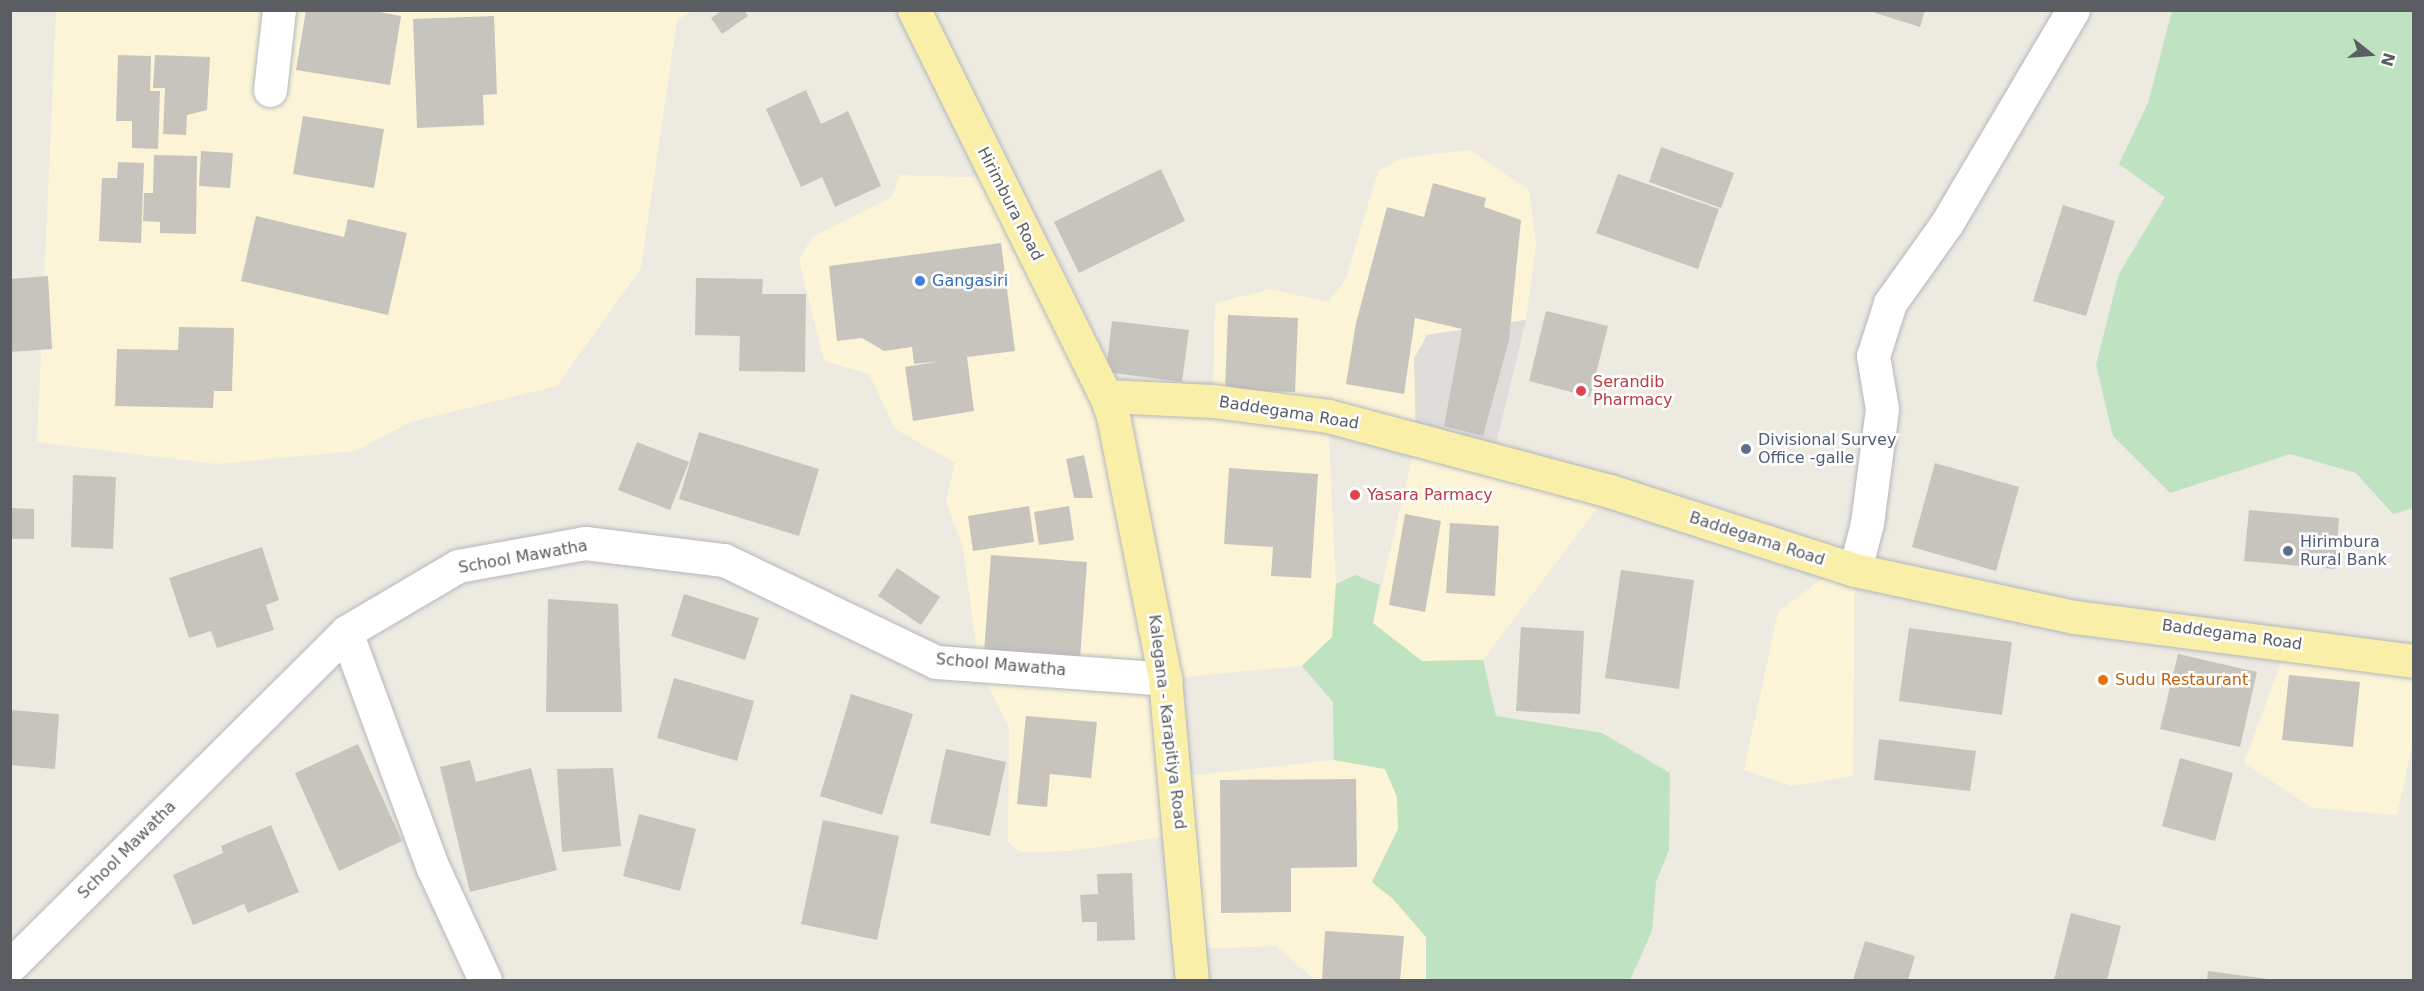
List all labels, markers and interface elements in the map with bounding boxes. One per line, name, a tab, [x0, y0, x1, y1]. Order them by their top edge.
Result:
north arrow	[2340, 24, 2400, 84]
text: N	[2377, 50, 2399, 69]
street label: Hirimbura Road	[973, 144, 1047, 264]
place label: Gangasiri	[932, 271, 1008, 291]
marker: Gangasiri	[913, 274, 927, 288]
place label: Serandib Pharmacy	[1593, 372, 1673, 410]
marker: Serandib Pharmacy	[1574, 384, 1588, 398]
street label: Baddegama Road	[1218, 392, 1360, 434]
place label: Divisional Survey Office -galle	[1758, 430, 1896, 468]
marker: Divisional Survey Office -galle	[1739, 442, 1753, 456]
place label: Yasara Parmacy	[1367, 485, 1493, 505]
marker: Yasara Parmacy	[1348, 488, 1362, 502]
street label: Baddegama Road	[1687, 508, 1827, 570]
place label: Hirimbura Rural Bank	[2300, 532, 2387, 570]
street label: School Mawatha	[457, 536, 589, 578]
marker: Hirimbura Rural Bank	[2281, 544, 2295, 558]
street label: Kalegana - Karapitiya Road	[1144, 613, 1190, 831]
street label: Baddegama Road	[2161, 616, 2303, 654]
street label: School Mawatha	[935, 650, 1067, 680]
place label: Sudu Restaurant	[2115, 670, 2248, 690]
marker: Sudu Restaurant	[2096, 673, 2110, 687]
street label: School Mawatha	[74, 797, 180, 903]

